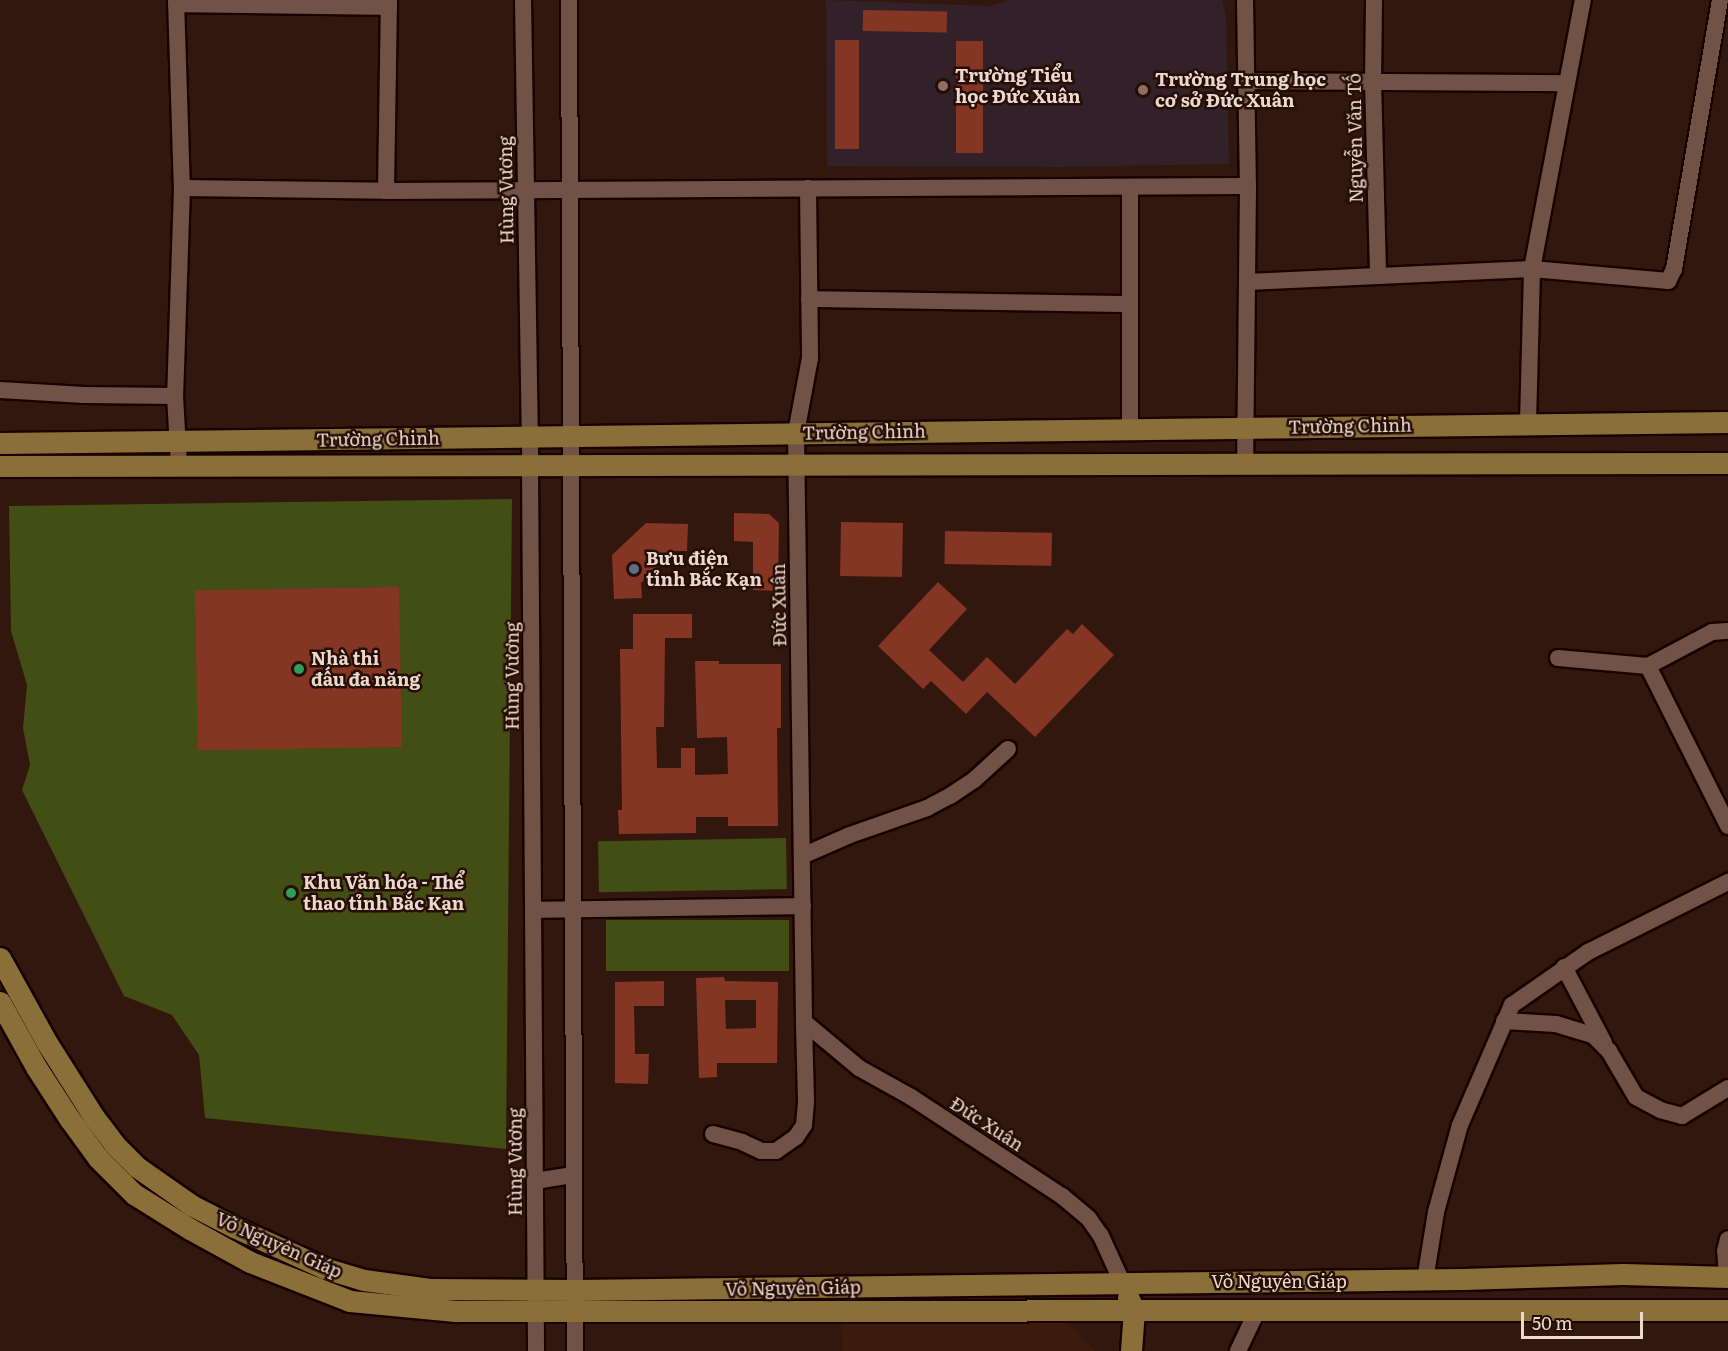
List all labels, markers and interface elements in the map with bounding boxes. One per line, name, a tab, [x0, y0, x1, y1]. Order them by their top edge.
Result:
place label: Trường Tiểu học Đức Xuân	[955, 65, 1081, 107]
place label: Trường Trung học cơ sở Đức Xuân	[1155, 69, 1326, 112]
street label: Nguyễn Văn Tố	[1343, 73, 1367, 203]
marker: Trường Tiểu học Đức Xuân	[936, 79, 950, 93]
marker: Trường Trung học cơ sở Đức Xuân	[1136, 83, 1150, 97]
street label: Hùng Vương	[494, 136, 518, 244]
street label: Trường Chinh	[1288, 414, 1412, 438]
street label: Trường Chinh	[802, 420, 926, 444]
street label: Trường Chinh	[316, 427, 440, 451]
place label: Bưu điện tỉnh Bắc Kạn	[646, 548, 762, 590]
marker: Bưu điện tỉnh Bắc Kạn	[627, 562, 641, 576]
street label: Đức Xuân	[767, 563, 791, 647]
street label: Hùng Vương	[501, 622, 523, 730]
place label: Nhà thi đấu đa năng	[311, 648, 420, 690]
marker: Nhà thi đấu đa năng	[292, 662, 306, 676]
place label: Khu Văn hóa - Thể thao tỉnh Bắc Kạn	[303, 872, 464, 914]
marker: Khu Văn hóa - Thể thao tỉnh Bắc Kạn	[284, 886, 298, 900]
street label: Đức Xuân	[946, 1092, 1028, 1156]
street label: Hùng Vương	[504, 1108, 526, 1216]
street label: Võ Nguyên Giáp	[213, 1208, 345, 1282]
street label: Võ Nguyên Giáp	[1211, 1270, 1347, 1292]
street label: Võ Nguyên Giáp	[725, 1276, 861, 1300]
scale bar	[1524, 1300, 1646, 1338]
text: 50 m	[1532, 1309, 1573, 1336]

